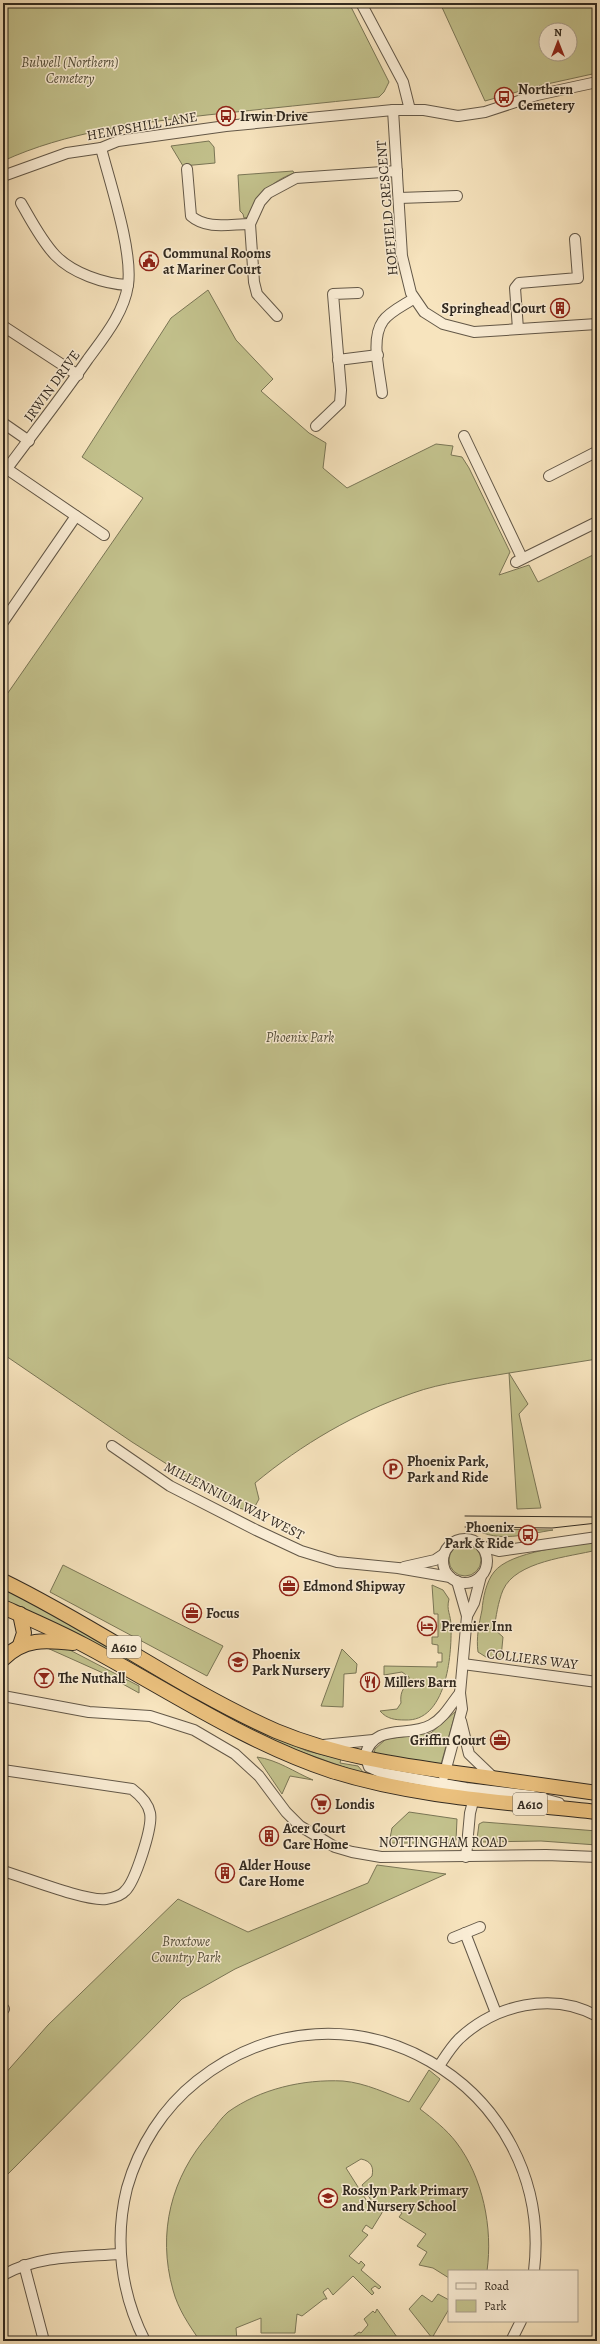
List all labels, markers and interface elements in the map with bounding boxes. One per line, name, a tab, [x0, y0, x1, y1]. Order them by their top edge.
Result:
north arrow	[538, 22, 578, 62]
text: N	[554, 25, 562, 40]
park label: Bulwell (Northern) Cemetery	[21, 53, 119, 88]
place label: Northern Cemetery	[518, 80, 575, 115]
bus stop icon: Northern Cemetery	[493, 86, 515, 108]
bus stop icon: Irwin Drive	[215, 105, 237, 127]
street label: HEMPSHILL LANE	[85, 107, 199, 145]
place label: Irwin Drive	[240, 107, 309, 126]
street label: HOEFIELD CRESCENT	[372, 139, 402, 277]
place label: Communal Rooms at Mariner Court	[163, 244, 271, 279]
public building icon: Communal Rooms at Mariner Court	[138, 250, 160, 272]
building icon: Springhead Court	[549, 297, 571, 319]
place label: Springhead Court	[442, 299, 546, 318]
street label: IRWIN DRIVE	[20, 346, 84, 426]
park label: Phoenix Park	[266, 1028, 334, 1047]
place label: Phoenix Park, Park and Ride	[407, 1452, 489, 1487]
street label: MILLENNIUM WAY WEST	[161, 1457, 308, 1545]
parking icon: Phoenix Park, Park and Ride	[382, 1458, 404, 1480]
place label: Phoenix Park & Ride	[445, 1518, 515, 1553]
bus stop icon: Phoenix Park & Ride	[517, 1524, 539, 1546]
office icon: Edmond Shipway	[278, 1575, 300, 1597]
place label: Edmond Shipway	[303, 1577, 406, 1596]
office icon: Focus	[181, 1602, 203, 1624]
place label: Focus	[206, 1604, 240, 1623]
hotel icon: Premier Inn	[416, 1615, 438, 1637]
place label: Premier Inn	[441, 1617, 513, 1636]
road number: A610	[107, 1636, 141, 1658]
street label: COLLIERS WAY	[485, 1644, 579, 1674]
place label: Phoenix Park Nursery	[252, 1645, 330, 1680]
school or university icon: Phoenix Park Nursery	[227, 1651, 249, 1673]
bar icon: The Nuthall	[33, 1667, 55, 1689]
place label: The Nuthall	[58, 1669, 126, 1688]
restaurant icon: Millers Barn	[359, 1671, 381, 1693]
place label: Millers Barn	[384, 1673, 457, 1692]
office icon: Griffin Court	[489, 1729, 511, 1751]
place label: Griffin Court	[410, 1731, 486, 1750]
supermarket icon: Londis	[310, 1793, 332, 1815]
road number: A610	[513, 1793, 547, 1815]
place label: Londis	[335, 1795, 375, 1814]
place label: Acer Court Care Home	[282, 1819, 349, 1854]
building icon: Acer Court Care Home	[258, 1825, 280, 1847]
street label: NOTTINGHAM ROAD	[379, 1833, 507, 1852]
place label: Alder House Care Home	[238, 1856, 311, 1891]
building icon: Alder House Care Home	[214, 1862, 236, 1884]
park label: Broxtowe Country Park	[151, 1932, 221, 1967]
place label: Rosslyn Park Primary and Nursery School	[342, 2181, 469, 2216]
school or university icon: Rosslyn Park Primary and Nursery School	[317, 2187, 339, 2209]
legend	[448, 2270, 578, 2322]
text: Road	[484, 2278, 510, 2294]
text: Park	[484, 2298, 507, 2314]

